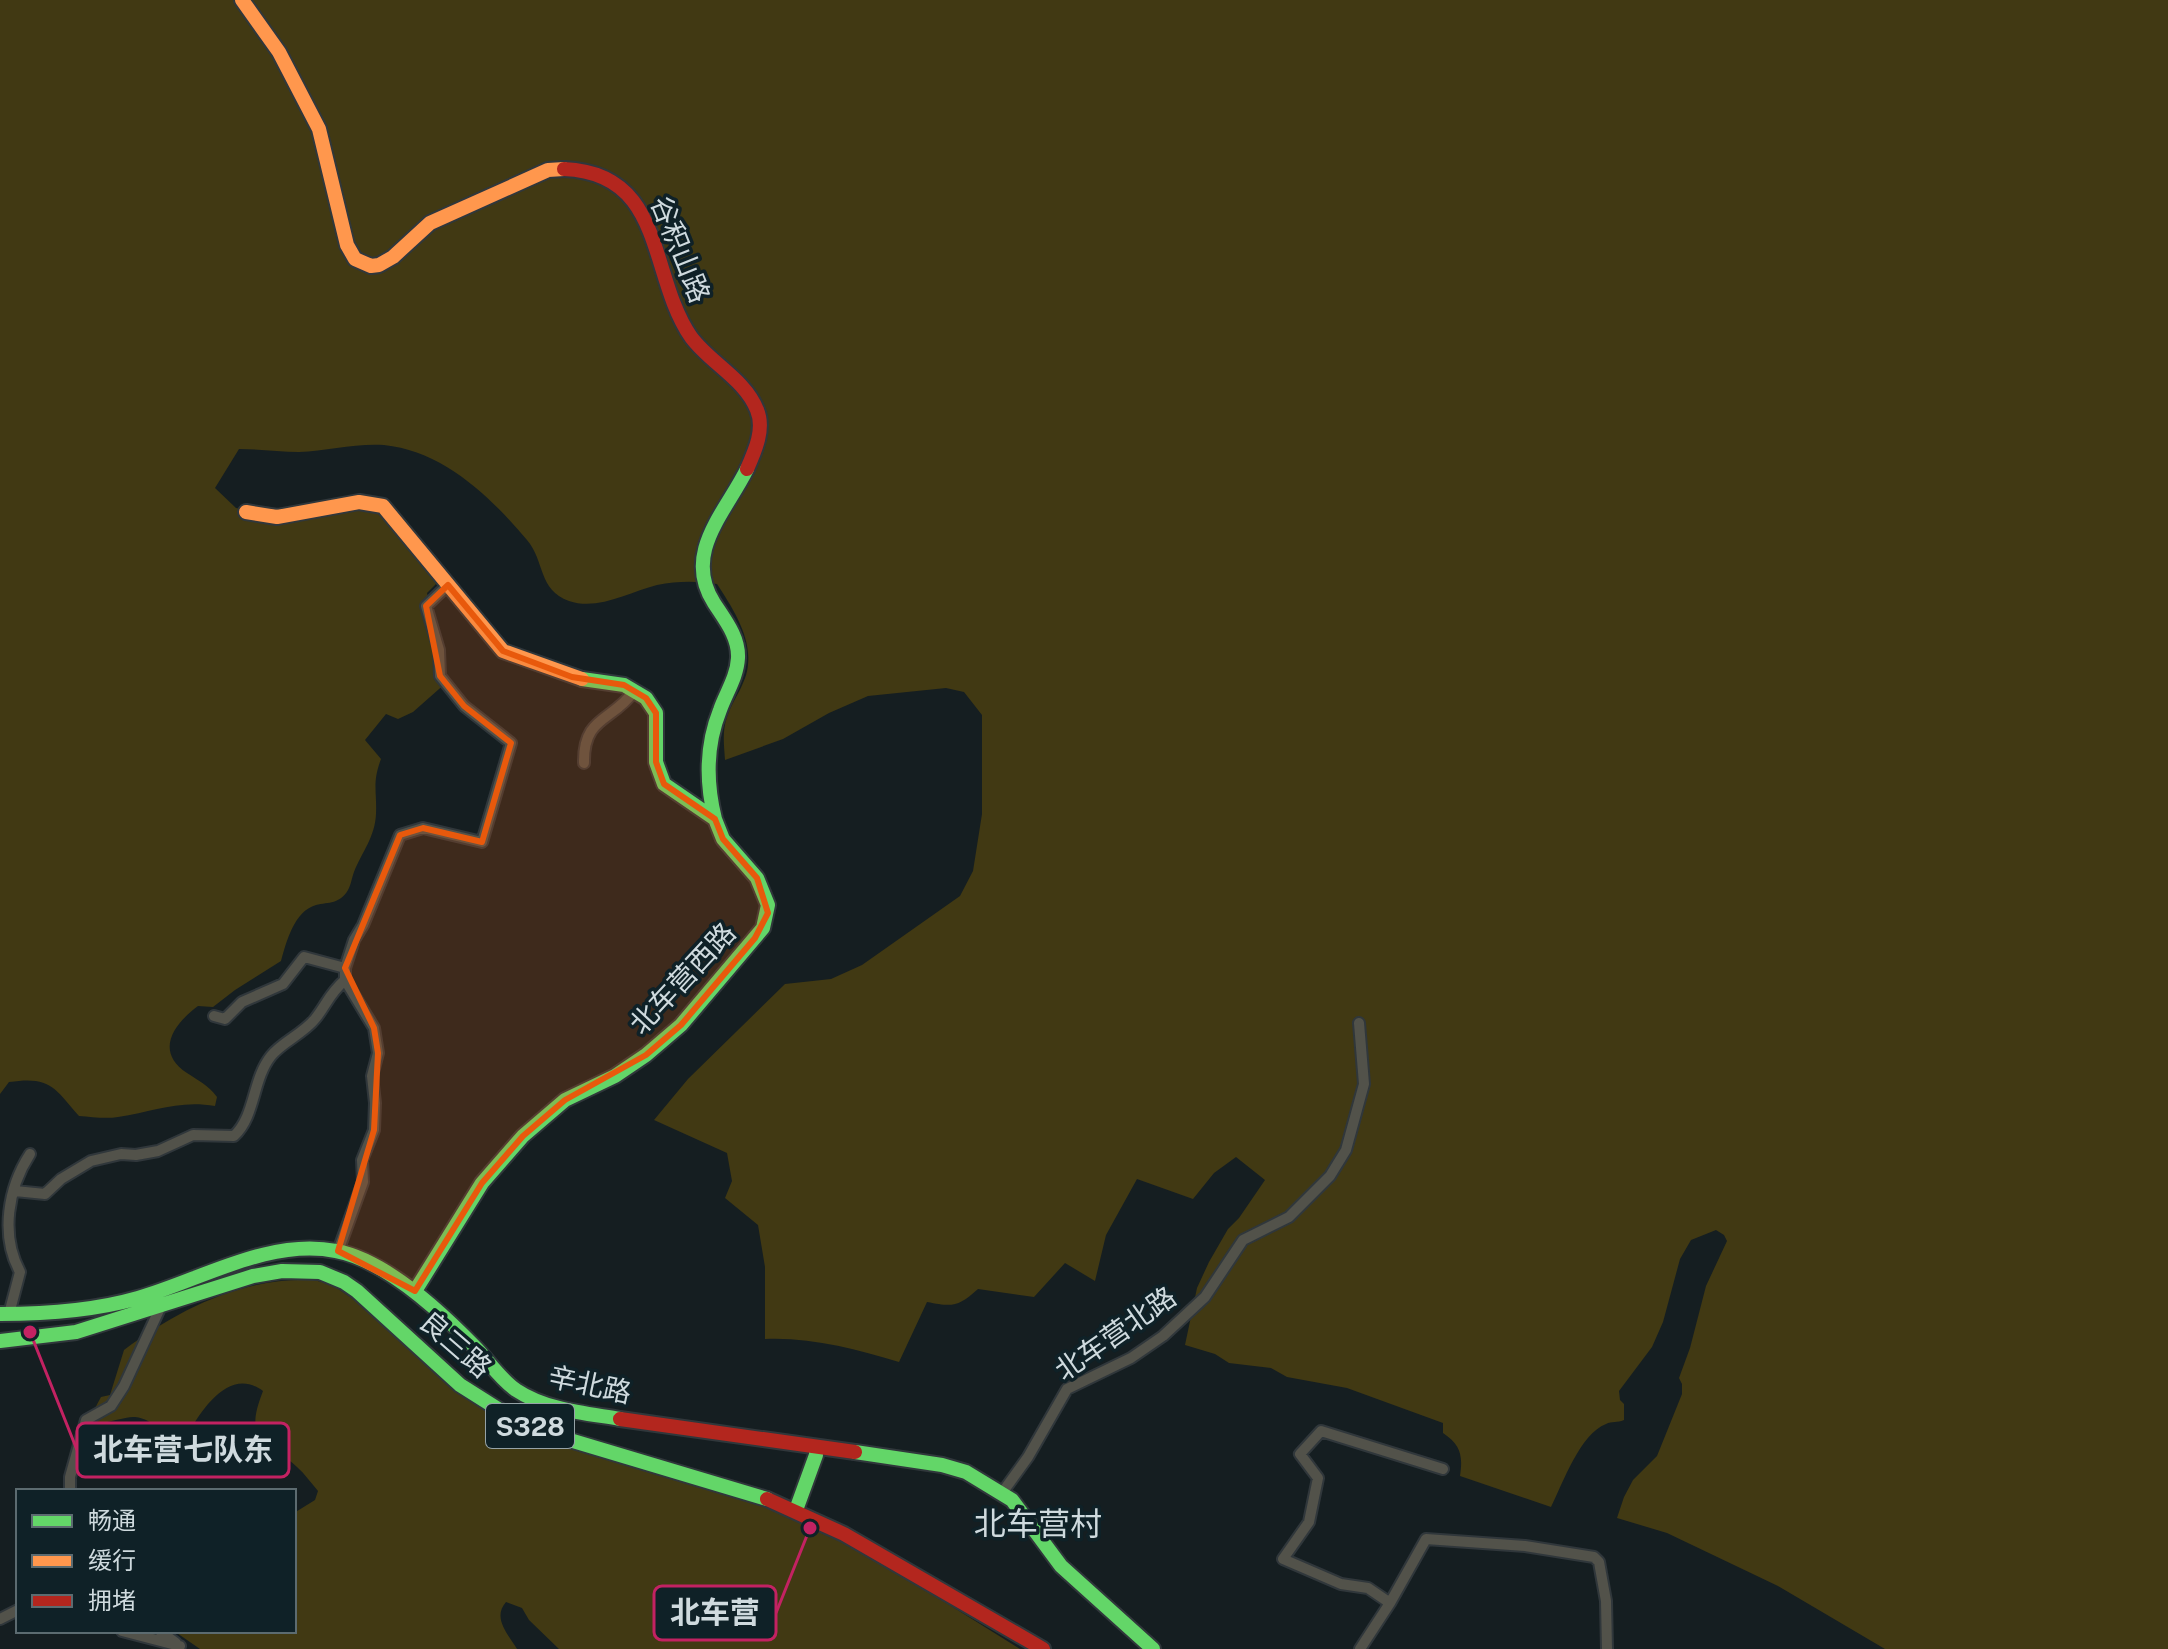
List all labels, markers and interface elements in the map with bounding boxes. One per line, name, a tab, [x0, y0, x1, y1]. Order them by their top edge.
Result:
street label: 谷积山路	[645, 191, 717, 307]
street label: 北车营西路	[622, 916, 742, 1040]
street label: 北车营北路	[1048, 1279, 1182, 1387]
street label: 良三路	[413, 1304, 499, 1384]
street label: 辛北路	[545, 1359, 635, 1409]
road number: S328	[486, 1404, 574, 1448]
callout: 北车营七队东	[77, 1423, 289, 1477]
text: 北车营七队东	[93, 1431, 273, 1467]
legend	[16, 1489, 296, 1633]
district label: 北车营村	[974, 1505, 1102, 1542]
text: 畅通	[88, 1506, 136, 1534]
text: 缓行	[88, 1546, 136, 1574]
text: 拥堵	[88, 1586, 136, 1614]
callout: 北车营	[654, 1586, 776, 1640]
text: 北车营	[670, 1594, 760, 1630]

